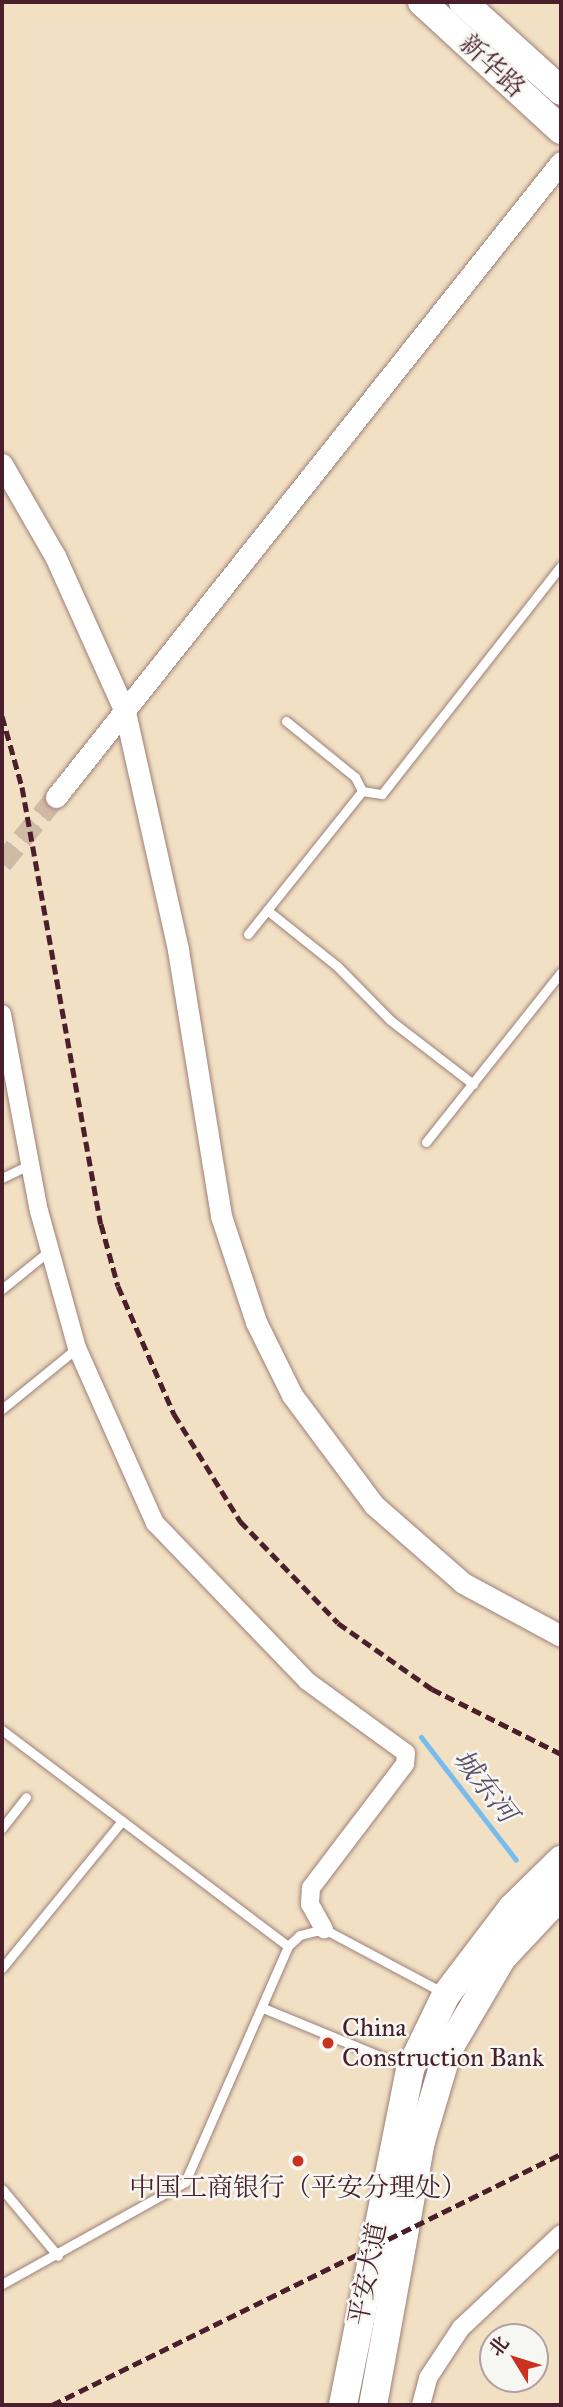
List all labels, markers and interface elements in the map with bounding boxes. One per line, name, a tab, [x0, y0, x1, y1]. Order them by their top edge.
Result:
street label: 新华路	[453, 28, 531, 104]
water label: 城东河	[446, 1743, 524, 1829]
place label: China Construction Bank	[342, 2012, 544, 2074]
marker: China Construction Bank	[320, 2035, 336, 2051]
marker: 中国工商银行（平安分理处）	[290, 2153, 306, 2169]
place label: 中国工商银行（平安分理处）	[129, 2172, 467, 2204]
street label: 平安大道	[343, 2220, 393, 2328]
north arrow	[479, 2323, 549, 2393]
text: 北	[484, 2331, 514, 2361]

